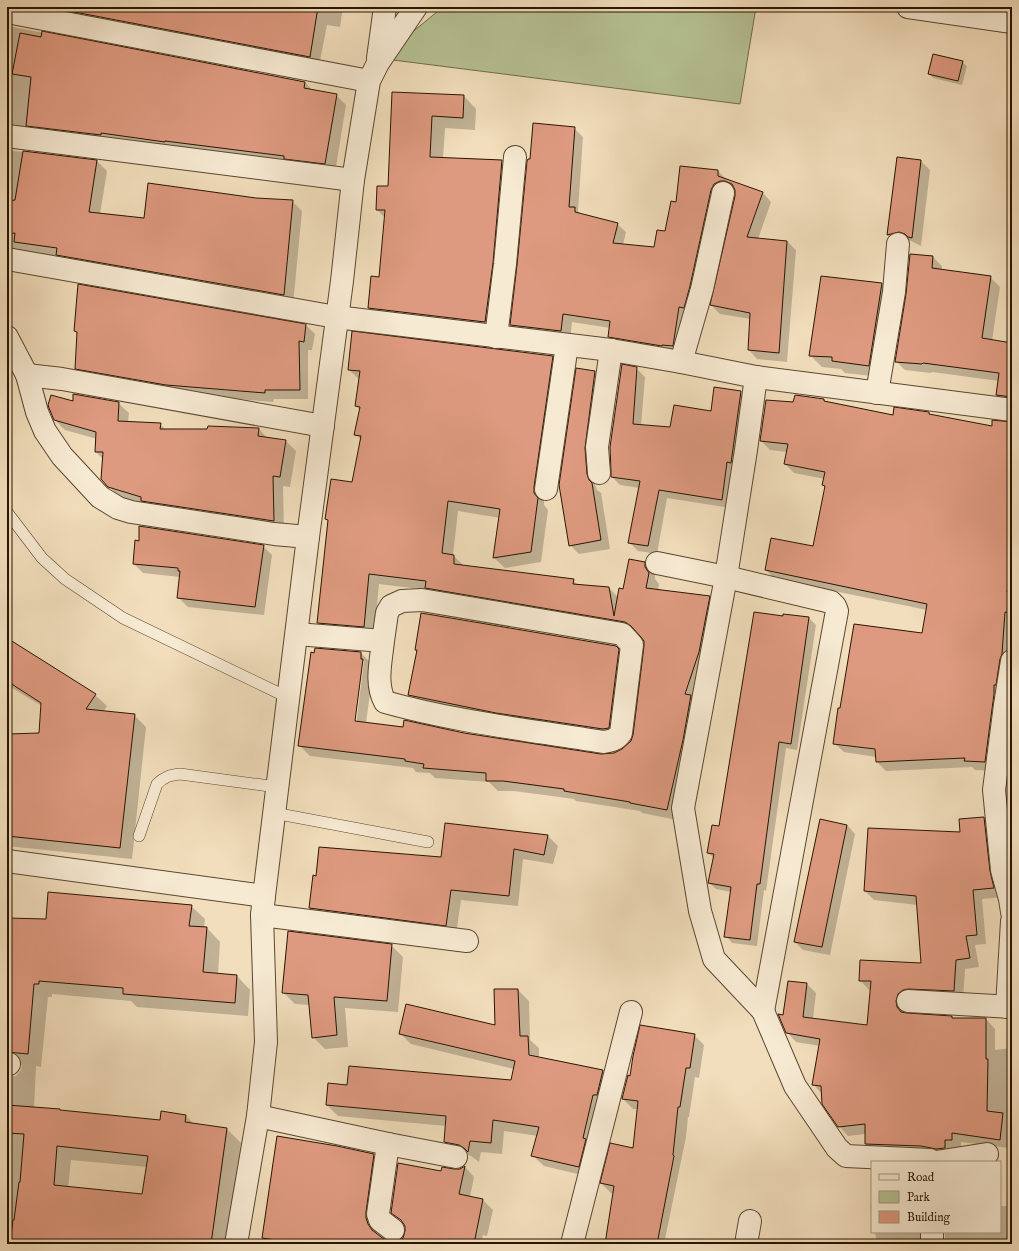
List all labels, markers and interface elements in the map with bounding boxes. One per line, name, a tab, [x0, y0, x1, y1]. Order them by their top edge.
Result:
legend	[871, 1161, 1001, 1233]
text: Road	[907, 1170, 935, 1185]
text: Park	[907, 1190, 930, 1205]
text: Building	[907, 1210, 951, 1225]

